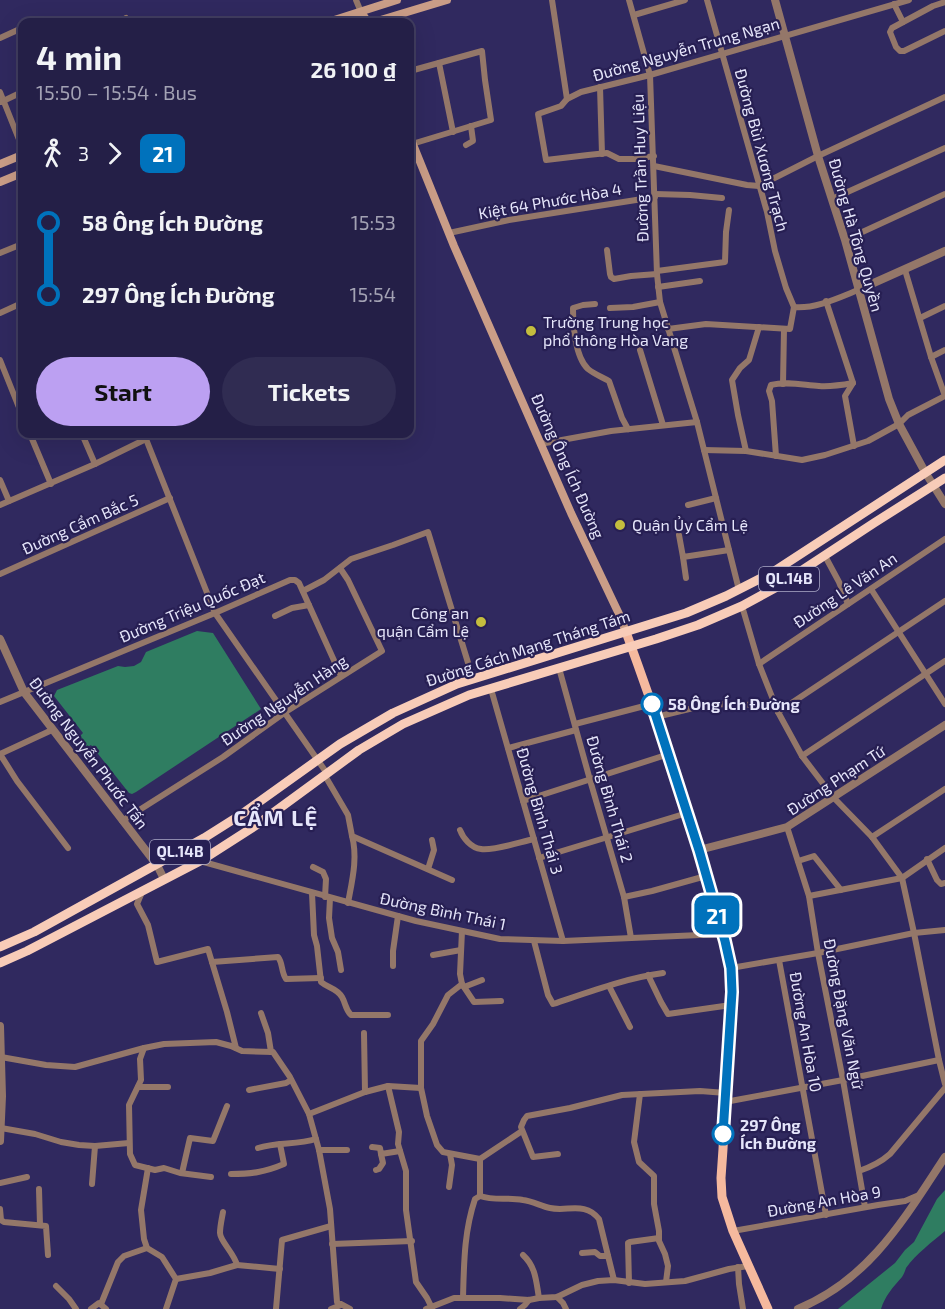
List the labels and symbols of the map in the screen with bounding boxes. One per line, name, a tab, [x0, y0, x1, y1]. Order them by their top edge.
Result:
street label: Đường Nguyễn Trung Ngạn	[590, 13, 781, 84]
street label: Đường Bùi Xương Trạch	[732, 66, 793, 233]
street label: Đường Trần Huy Liệu	[627, 94, 652, 242]
street label: Đường Hà Tông Quyền	[825, 156, 887, 314]
street label: Kiệt 64 Phước Hòa 4	[477, 179, 623, 222]
place label: Trường Trung học phổ thông Hòa Vang	[543, 312, 688, 349]
marker: Trường Trung học phổ thông Hòa Vang	[524, 324, 538, 338]
street label: Đường Ông Ích Đường	[528, 390, 609, 541]
street label: Đường Cẩm Bắc 5	[19, 489, 141, 558]
place label: Quận Ủy Cẩm Lệ	[632, 515, 748, 535]
marker: Quận Ủy Cẩm Lệ	[613, 518, 627, 532]
street label: Đường Lê Văn An	[789, 548, 900, 631]
street label: Đường Triệu Quốc Đạt	[116, 567, 268, 647]
road number: QL.14B	[759, 567, 819, 591]
place label: Công an quận Cẩm Lệ	[377, 603, 469, 640]
street label: Đường Cách Mạng Tháng Tám	[423, 605, 632, 690]
marker: Công an quận Cẩm Lệ	[474, 615, 488, 629]
street label: Đường Nguyễn Hàng	[217, 650, 351, 749]
street label: Đường Nguyễn Phước Tấn	[26, 673, 153, 832]
marker: 58 Ông Ích Đường	[641, 693, 663, 715]
place label: 58 Ông Ích Đường	[668, 694, 800, 713]
street label: Đường Bình Thái 2	[583, 733, 638, 864]
street label: Đường Phạm Tứ	[783, 740, 889, 818]
street label: Đường Bình Thái 3	[513, 745, 568, 876]
district label: CẨM LỆ	[233, 803, 319, 830]
road number: QL.14B	[150, 840, 210, 864]
street label: Đường Bình Thái 1	[378, 888, 508, 933]
line badge: 21	[690, 896, 744, 934]
street label: Đường Đặng Văn Ngữ	[821, 937, 868, 1091]
street label: Đường An Hòa 10	[787, 970, 826, 1094]
place label: 297 Ông Ích Đường	[740, 1115, 817, 1152]
marker: 297 Ông Ích Đường	[712, 1123, 734, 1145]
street label: Đường An Hòa 9	[766, 1181, 882, 1220]

